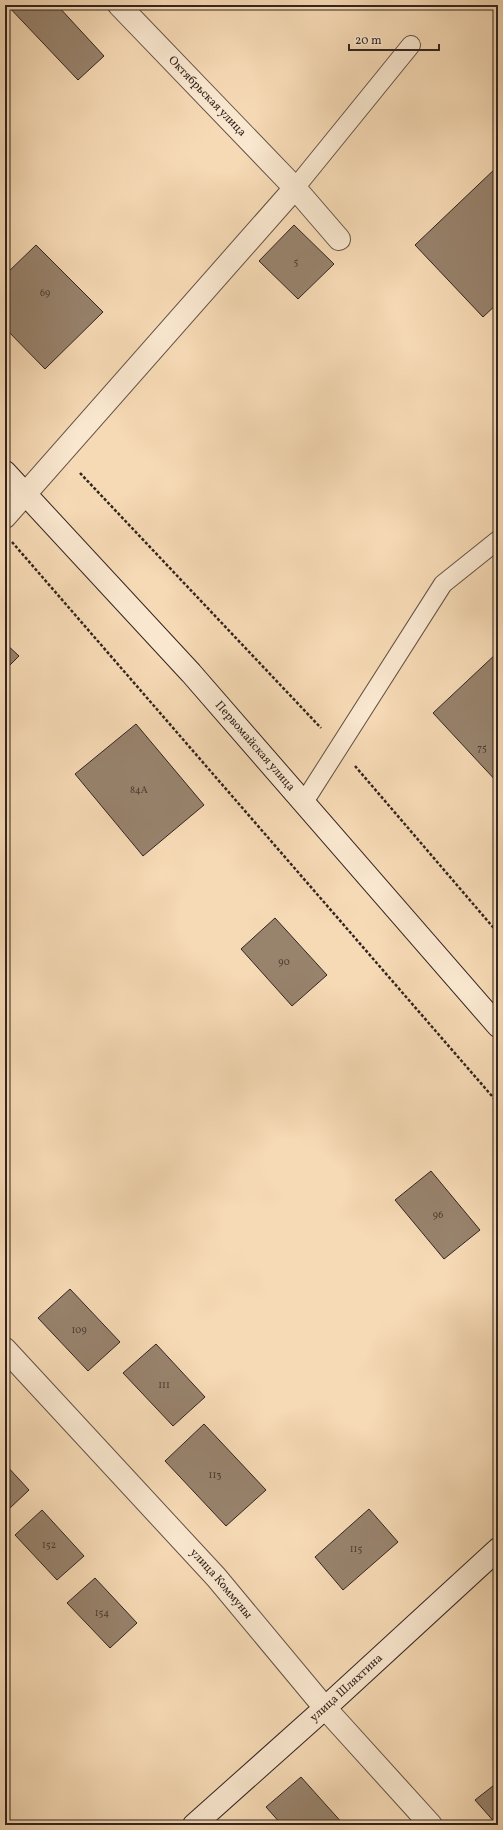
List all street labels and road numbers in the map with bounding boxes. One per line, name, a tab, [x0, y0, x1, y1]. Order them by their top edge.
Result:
street label: Октябрьская улица	[165, 53, 250, 140]
street label: Первомайская улица	[211, 698, 298, 795]
street label: улица Коммуны	[186, 1545, 256, 1623]
street label: улица Шляхтина	[307, 1651, 387, 1726]

